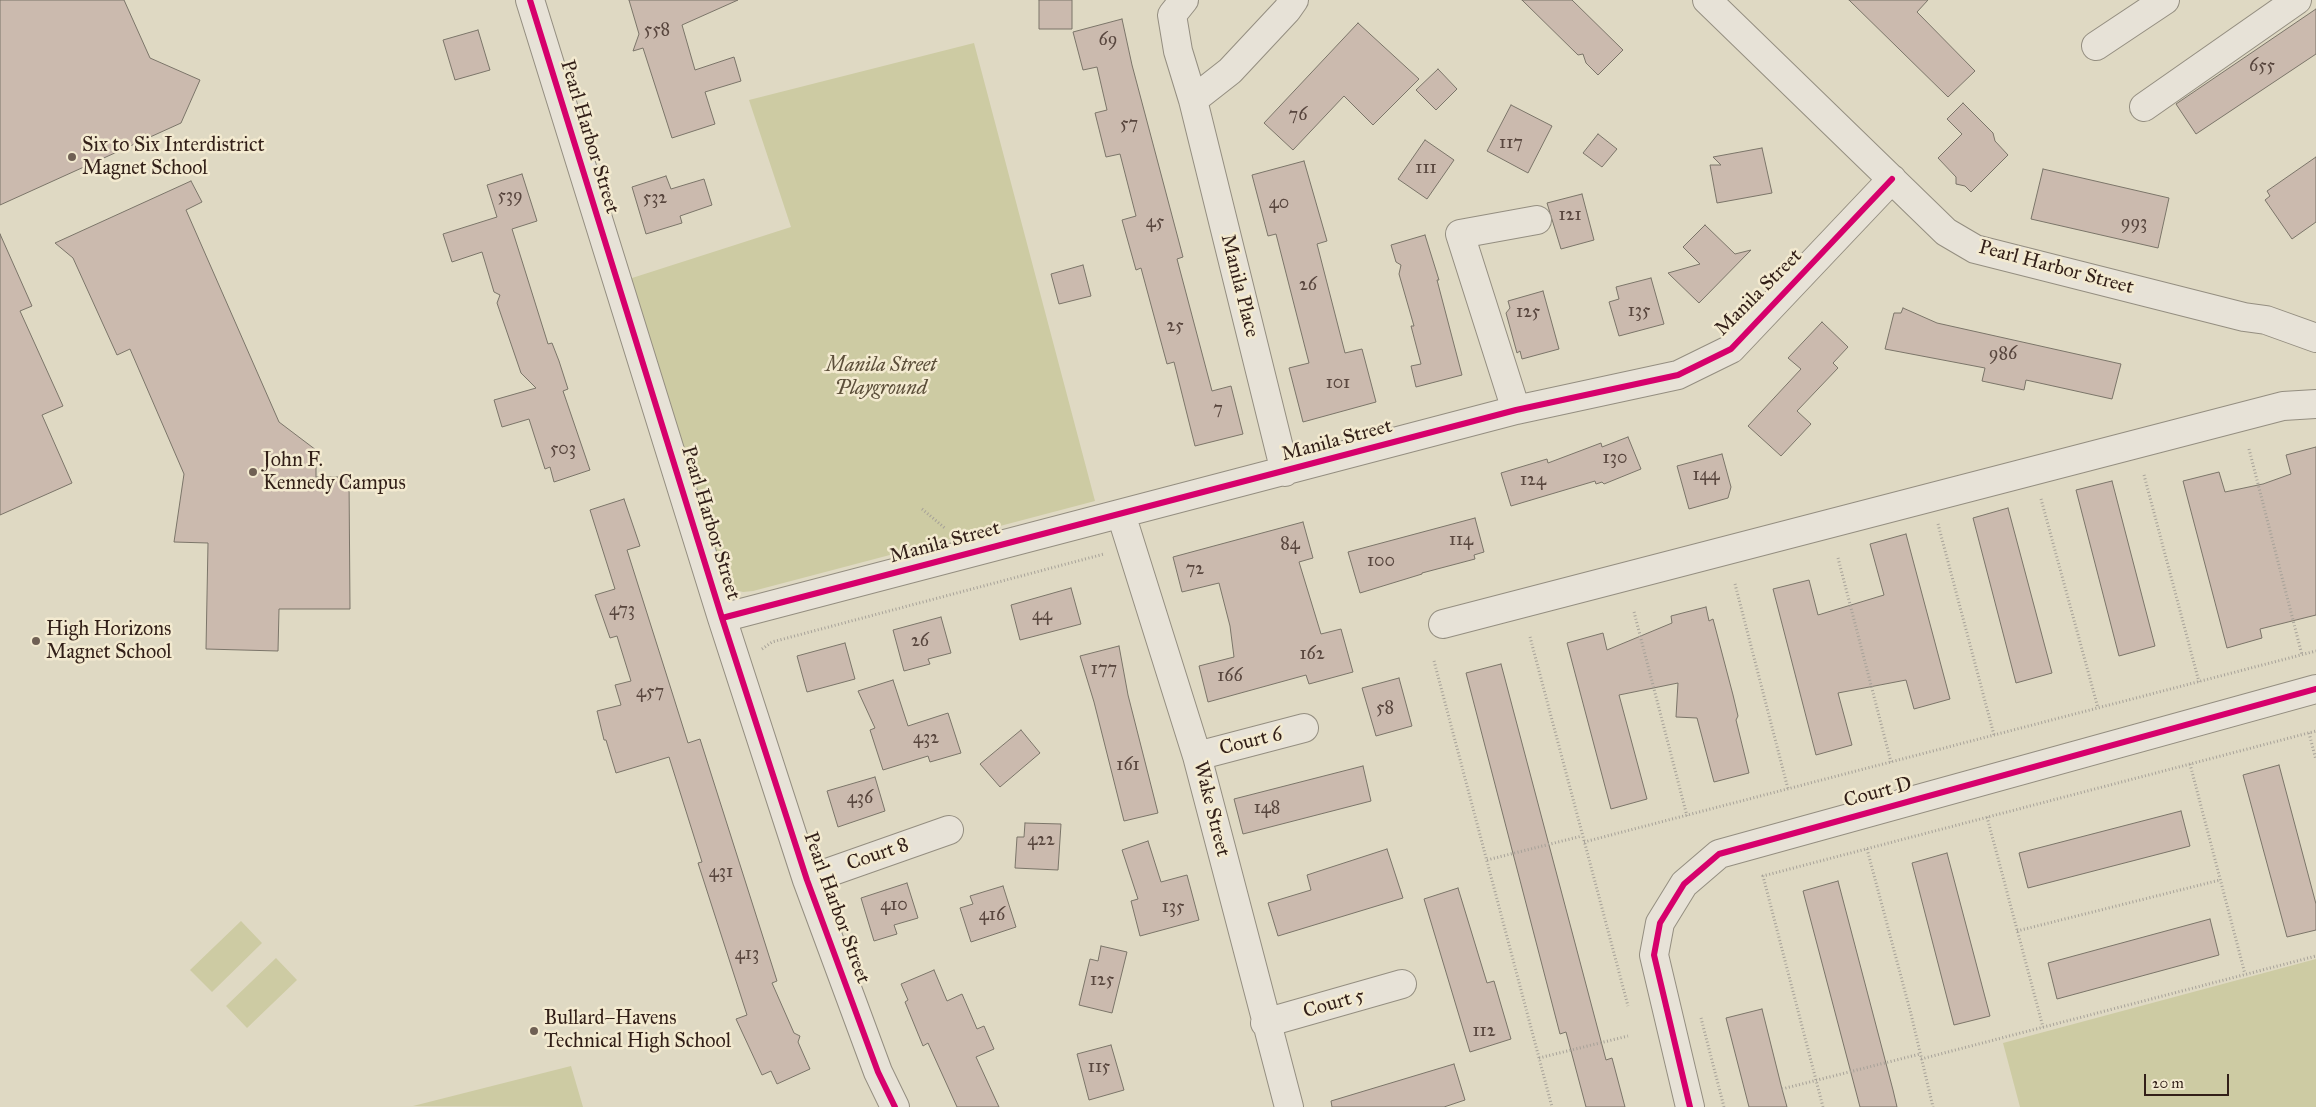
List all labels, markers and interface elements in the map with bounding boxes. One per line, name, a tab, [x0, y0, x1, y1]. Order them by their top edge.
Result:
house number: 558	[644, 20, 670, 42]
house number: 69	[1099, 30, 1117, 52]
house number: 655	[2249, 56, 2275, 78]
street label: Pearl Harbor Street	[554, 57, 624, 217]
house number: 76	[1289, 105, 1307, 127]
house number: 57	[1120, 114, 1138, 136]
house number: 117	[1499, 133, 1523, 155]
place label: Six to Six Interdistrict Magnet School	[82, 134, 265, 181]
marker: Six to Six Interdistrict Magnet School	[66, 151, 78, 163]
house number: 111	[1415, 158, 1437, 180]
house number: 539	[497, 186, 523, 208]
house number: 532	[643, 188, 667, 210]
house number: 40	[1269, 193, 1289, 215]
house number: 121	[1558, 205, 1582, 227]
house number: 45	[1146, 212, 1164, 234]
house number: 993	[2121, 213, 2147, 235]
street label: Manila Place	[1215, 232, 1263, 340]
street label: Pearl Harbor Street	[1976, 236, 2136, 300]
street label: Manila Street	[1710, 244, 1808, 342]
house number: 26	[1299, 275, 1317, 297]
house number: 135	[1628, 301, 1650, 323]
house number: 125	[1516, 302, 1540, 324]
house number: 25	[1166, 316, 1184, 338]
house number: 986	[1989, 344, 2017, 366]
park label: Manila Street Playground	[826, 354, 936, 401]
house number: 101	[1326, 373, 1350, 395]
house number: 7	[1213, 399, 1223, 421]
street label: Manila Street	[1279, 415, 1395, 467]
house number: 503	[550, 439, 576, 461]
street label: Pearl Harbor Street	[675, 443, 745, 603]
house number: 130	[1603, 448, 1627, 470]
place label: John F. Kennedy Campus	[263, 449, 406, 496]
house number: 144	[1692, 465, 1720, 487]
marker: John F. Kennedy Campus	[247, 466, 259, 478]
house number: 124	[1520, 470, 1546, 492]
street label: Manila Street	[887, 517, 1003, 569]
house number: 114	[1449, 530, 1473, 552]
house number: 84	[1280, 534, 1300, 556]
house number: 100	[1367, 551, 1395, 573]
house number: 72	[1186, 559, 1204, 581]
house number: 473	[609, 600, 635, 622]
house number: 44	[1032, 605, 1052, 627]
place label: High Horizons Magnet School	[46, 618, 172, 665]
house number: 26	[911, 631, 929, 653]
marker: High Horizons Magnet School	[30, 635, 42, 647]
house number: 162	[1299, 644, 1325, 666]
house number: 177	[1091, 659, 1117, 681]
house number: 166	[1217, 666, 1243, 688]
house number: 457	[636, 682, 664, 704]
house number: 58	[1376, 698, 1394, 720]
street label: Court 6	[1217, 723, 1285, 761]
house number: 432	[913, 728, 939, 750]
house number: 161	[1116, 755, 1140, 777]
street label: Wake Street	[1188, 759, 1234, 859]
street label: Court D	[1841, 772, 1915, 814]
house number: 436	[847, 788, 873, 810]
house number: 148	[1254, 798, 1280, 820]
street label: Pearl Harbor Street	[797, 829, 875, 987]
house number: 422	[1027, 830, 1055, 852]
street label: Court 8	[844, 833, 912, 877]
house number: 431	[709, 862, 733, 884]
house number: 410	[880, 895, 908, 917]
house number: 135	[1162, 897, 1184, 919]
house number: 416	[979, 905, 1005, 927]
house number: 413	[735, 944, 759, 966]
house number: 125	[1090, 970, 1114, 992]
street label: Court 5	[1301, 984, 1367, 1024]
place label: Bullard–Havens Technical High School	[544, 1007, 731, 1054]
house number: 112	[1472, 1021, 1496, 1043]
marker: Bullard–Havens Technical High School	[528, 1025, 540, 1037]
house number: 115	[1088, 1057, 1110, 1079]
scale bar	[2146, 1064, 2231, 1096]
text: 20 m	[2152, 1074, 2184, 1092]

